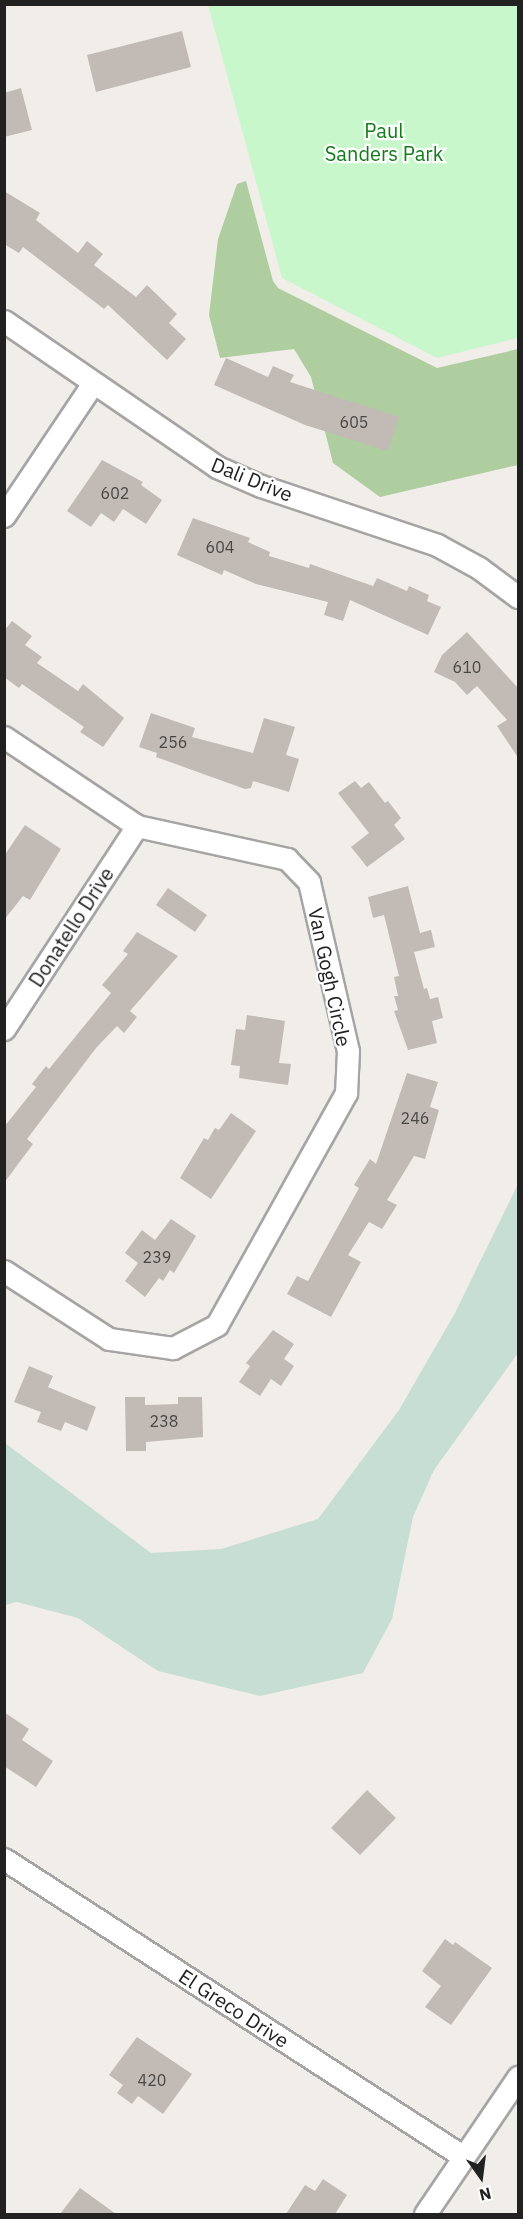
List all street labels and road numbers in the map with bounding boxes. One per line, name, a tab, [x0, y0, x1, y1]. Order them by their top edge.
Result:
street label: Dali Drive	[208, 452, 296, 506]
street label: Donatello Drive	[23, 863, 119, 991]
street label: Van Gogh Circle	[304, 905, 356, 1049]
street label: El Greco Drive	[175, 1964, 293, 2052]

